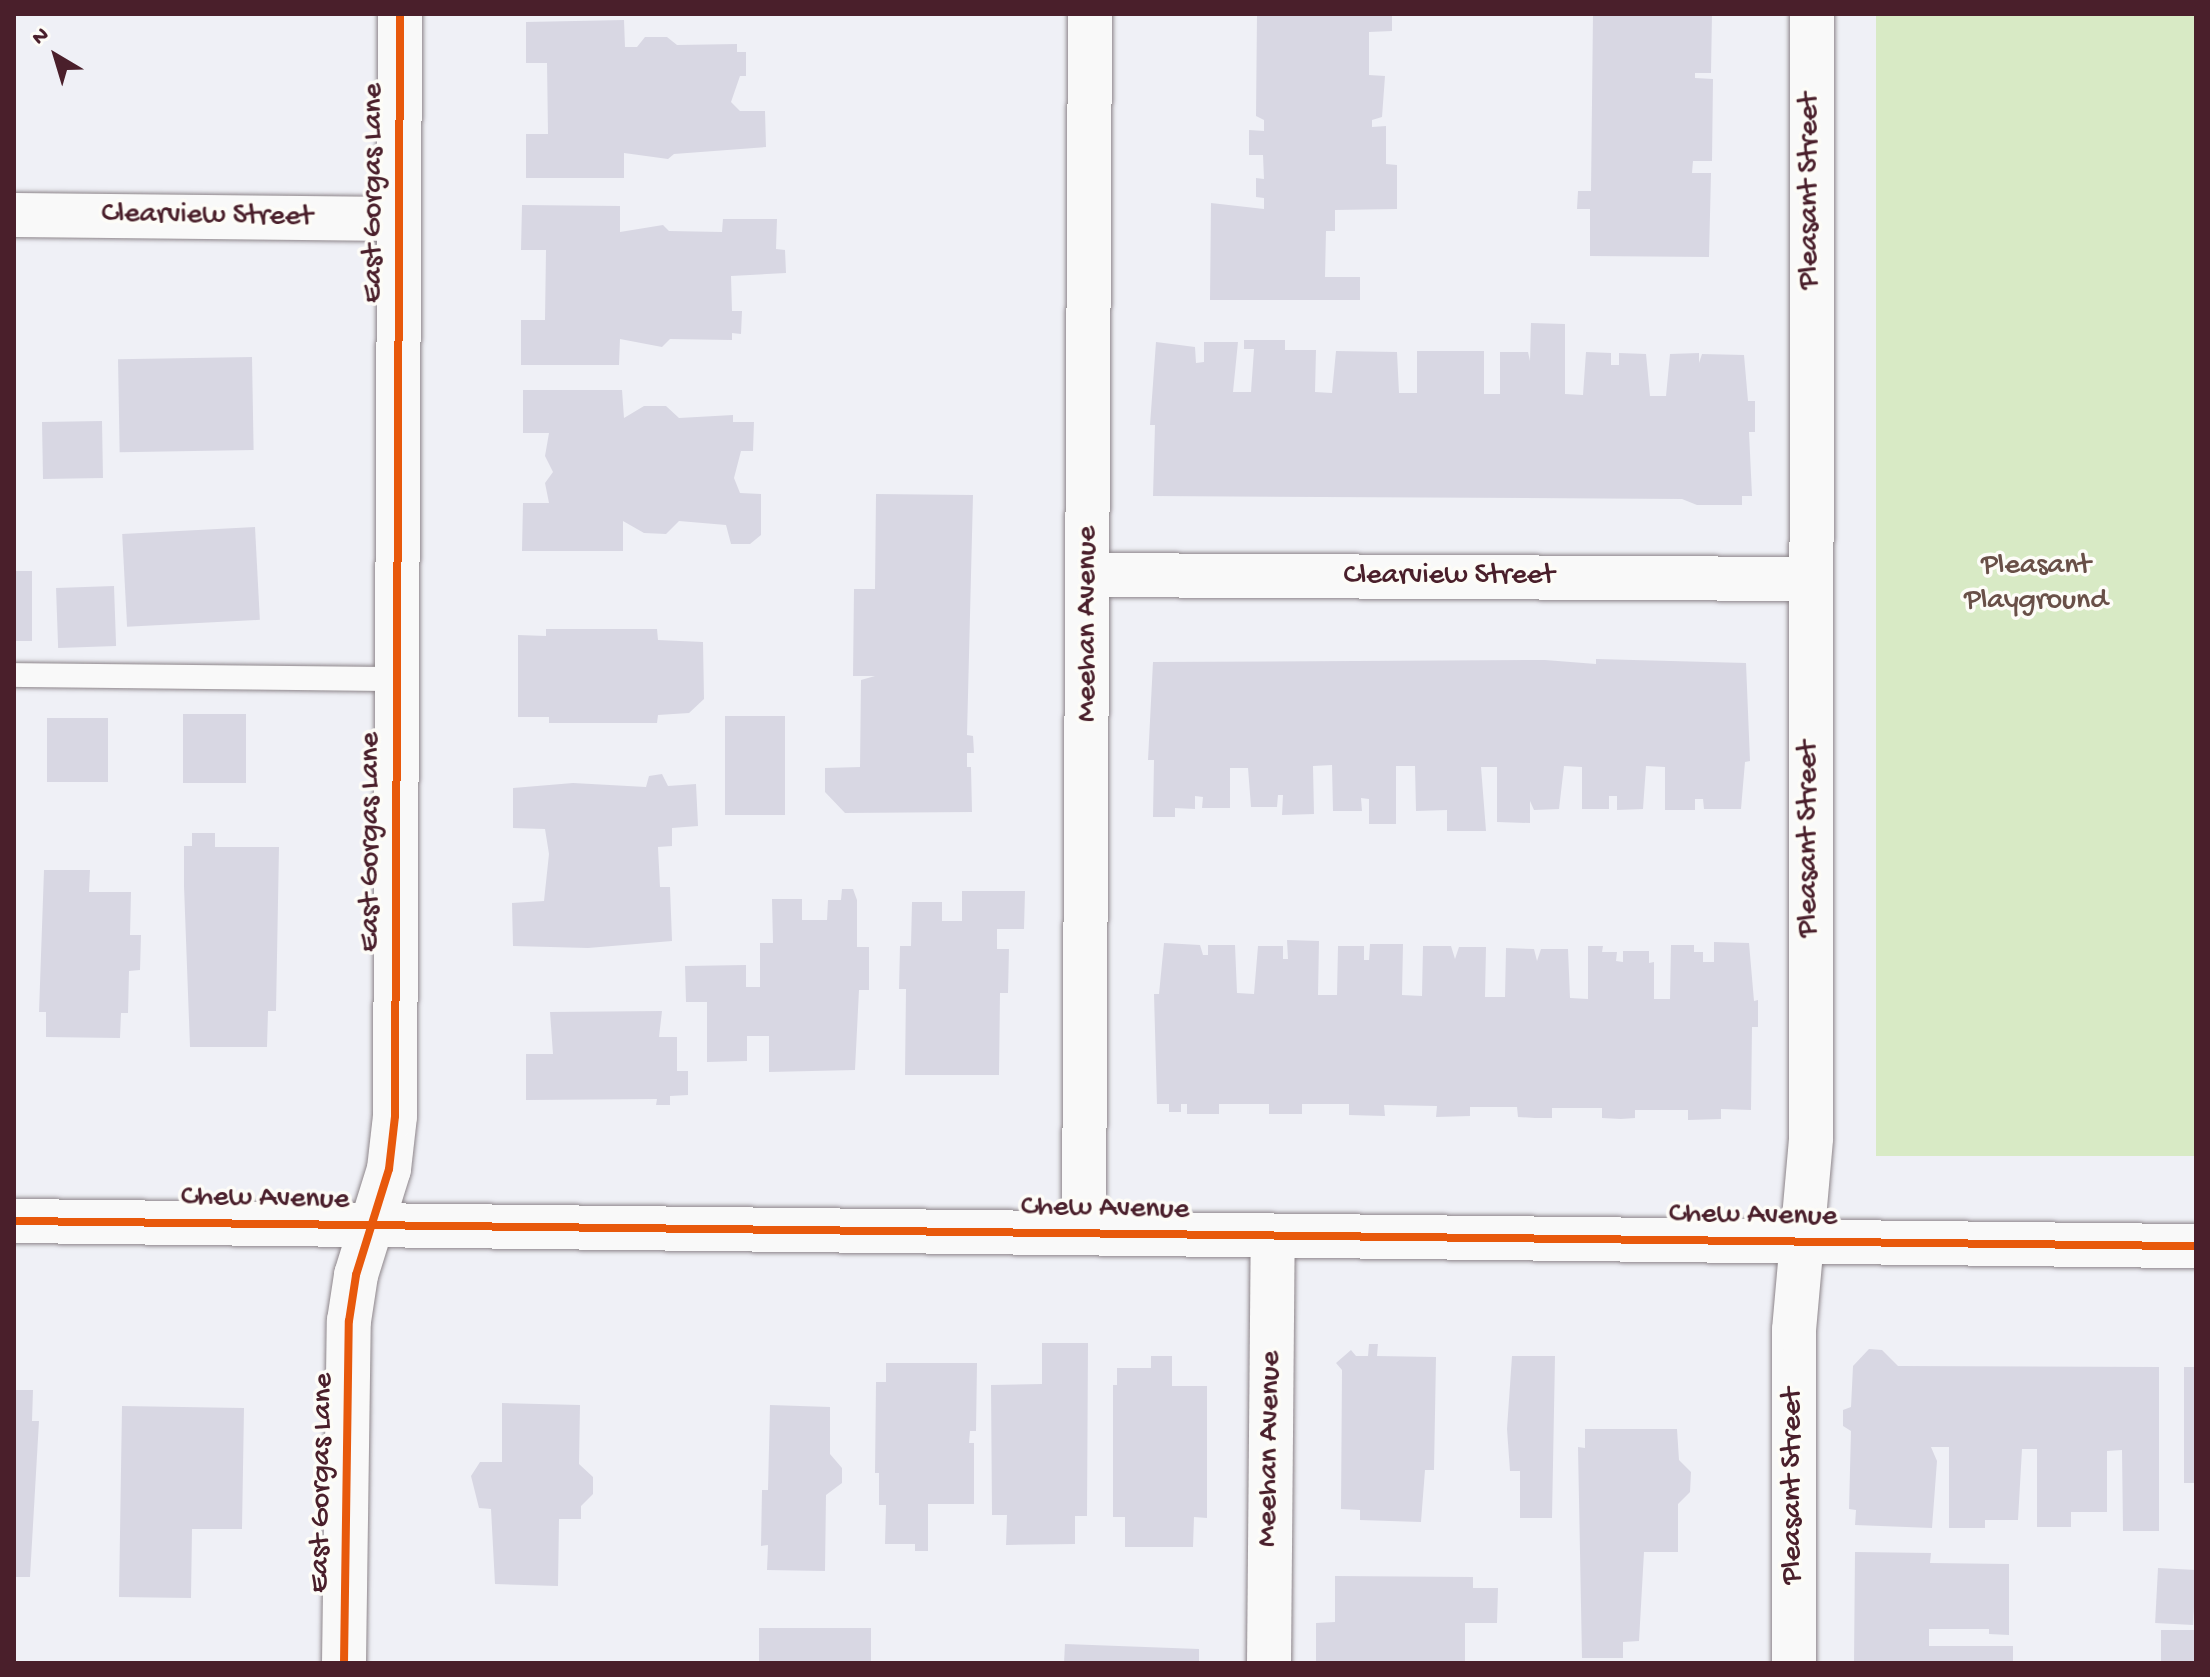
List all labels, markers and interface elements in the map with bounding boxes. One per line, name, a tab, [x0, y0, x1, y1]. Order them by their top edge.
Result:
north arrow	[16, 16, 96, 96]
text: N	[28, 22, 55, 52]
street label: East Gorgas Lane	[357, 83, 393, 303]
street label: Pleasant Street	[1793, 93, 1829, 289]
street label: Clearview Street	[101, 197, 313, 237]
street label: Meehan Avenue	[1071, 526, 1107, 722]
park label: Pleasant Playground	[1964, 549, 2108, 620]
street label: Clearview Street	[1343, 559, 1555, 595]
street label: East Gorgas Lane	[354, 732, 390, 952]
street label: Pleasant Street	[1792, 741, 1828, 937]
street label: Chew Avenue	[180, 1181, 350, 1219]
street label: Chew Avenue	[1020, 1191, 1190, 1229]
street label: Chew Avenue	[1668, 1198, 1838, 1236]
street label: Meehan Avenue	[1251, 1351, 1291, 1547]
street label: East Gorgas Lane	[303, 1373, 343, 1593]
street label: Pleasant Street	[1776, 1388, 1812, 1584]

